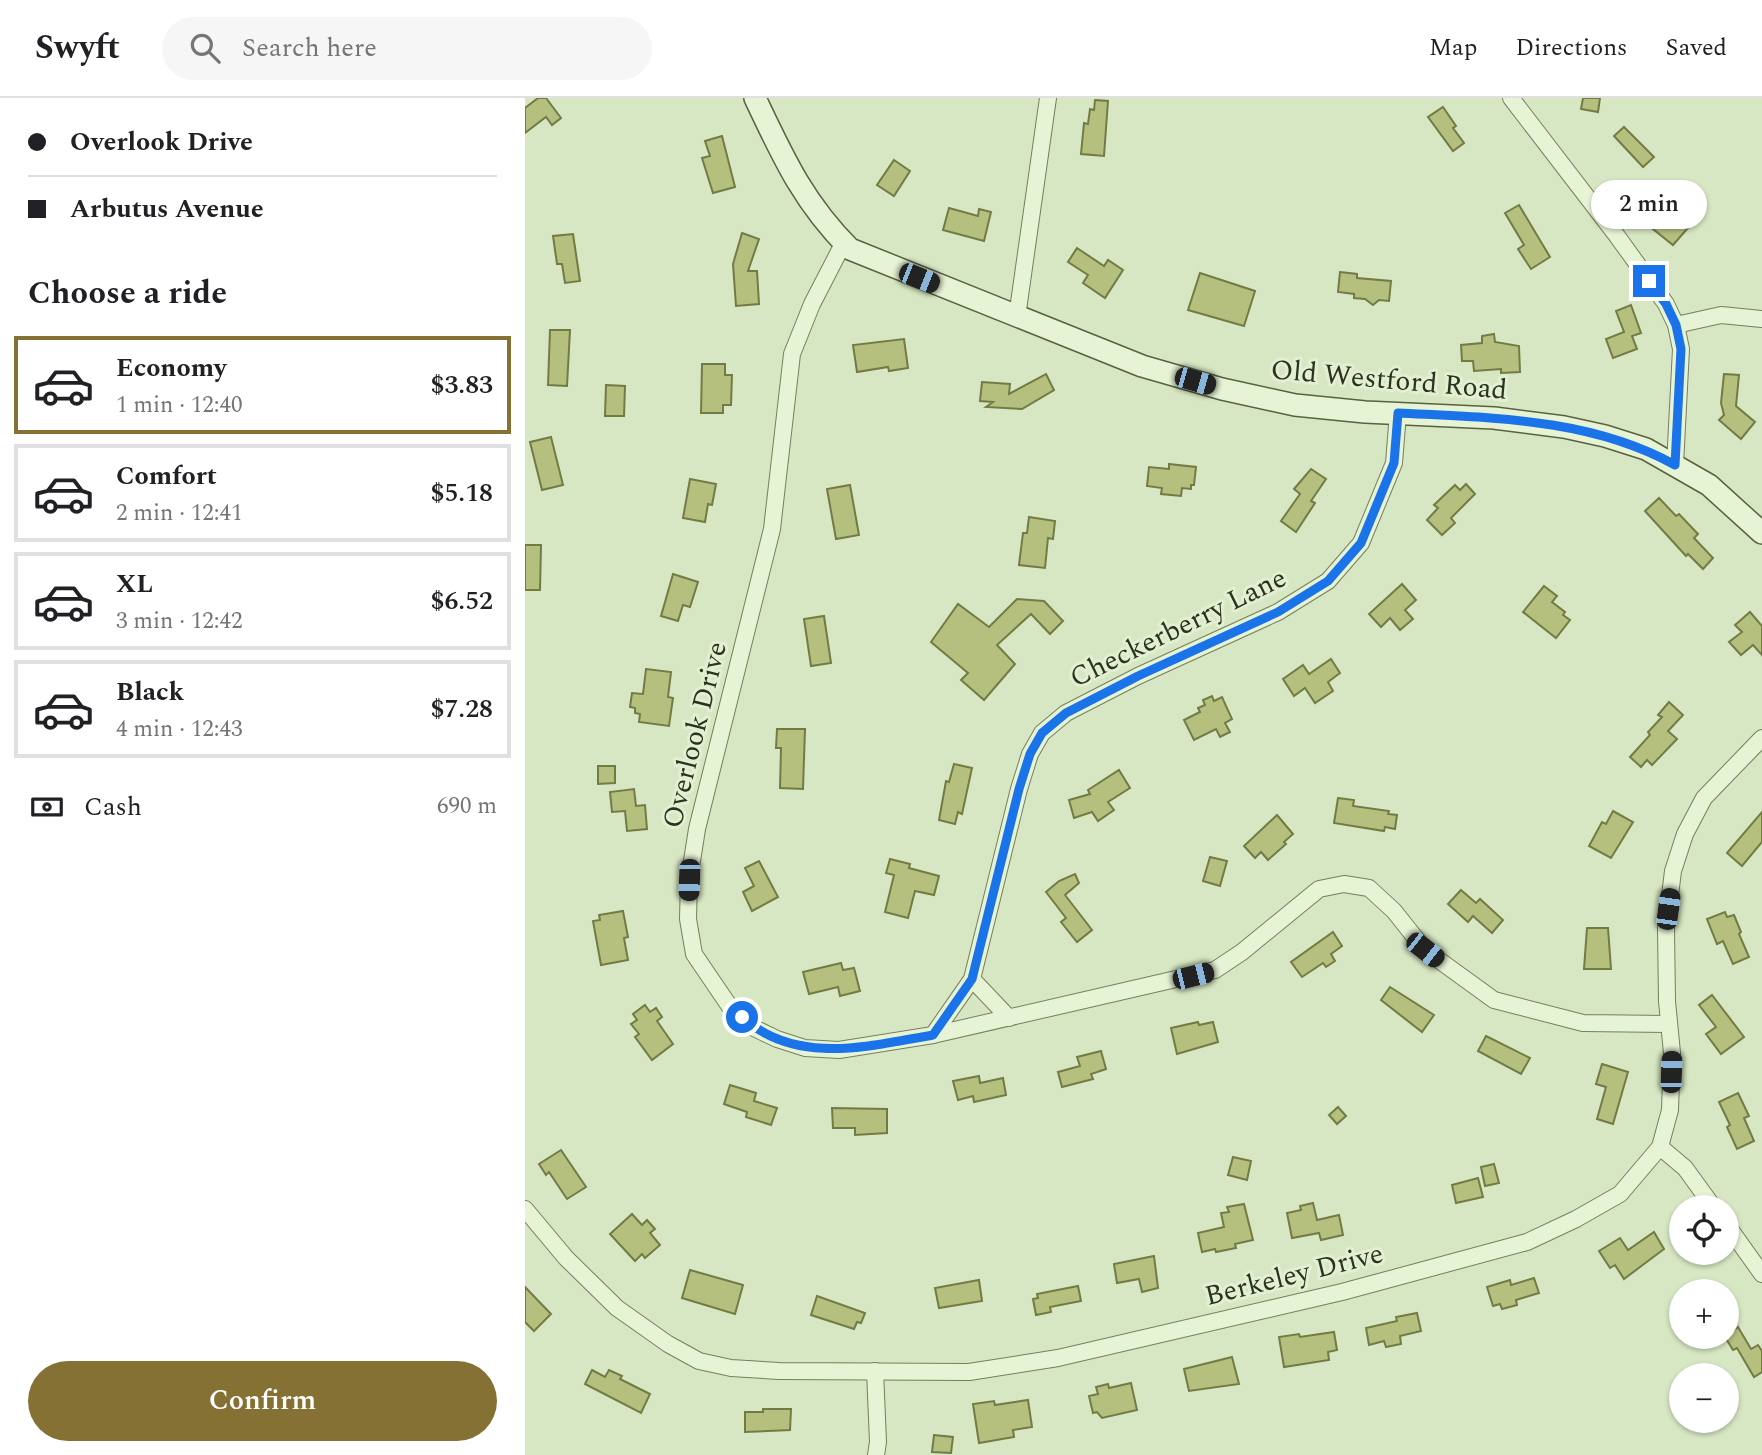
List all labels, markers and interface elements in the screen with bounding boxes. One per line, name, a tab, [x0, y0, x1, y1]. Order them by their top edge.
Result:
search box	[162, 17, 652, 80]
text: Swyft	[35, 23, 120, 73]
text: Search here	[242, 28, 377, 68]
icon: search	[186, 29, 224, 67]
text: Map	[1429, 30, 1477, 66]
text: Directions	[1515, 30, 1627, 66]
text: Saved	[1665, 30, 1727, 66]
text: Overlook Drive	[70, 122, 253, 162]
callout: 2 min	[1591, 180, 1707, 228]
text: 2 min	[1619, 187, 1679, 222]
text: Arbutus Avenue	[70, 189, 264, 229]
car	[896, 260, 943, 296]
route end	[1633, 265, 1665, 297]
text: Choose a ride	[28, 269, 227, 318]
text: Economy	[116, 348, 226, 388]
street label: Old Westford Road	[1269, 348, 1509, 412]
icon: car	[32, 354, 95, 417]
text: $3.83	[430, 365, 493, 405]
car	[1172, 365, 1219, 397]
text: 1 min · 12:40	[116, 388, 243, 423]
text: Comfort	[116, 456, 217, 496]
icon: car	[32, 462, 95, 525]
text: $5.18	[430, 473, 493, 513]
text: 2 min · 12:41	[116, 496, 243, 531]
street label: Checkerberry Lane	[1062, 557, 1294, 699]
text: XL	[116, 564, 153, 604]
icon: car	[32, 570, 95, 633]
text: $6.52	[430, 581, 493, 621]
text: 3 min · 12:42	[116, 604, 243, 639]
street label: Overlook Drive	[651, 637, 739, 833]
text: Black	[116, 672, 184, 712]
icon: car	[32, 678, 95, 741]
text: $7.28	[430, 689, 493, 729]
text: 4 min · 12:43	[116, 712, 243, 747]
text: Cash	[84, 787, 142, 827]
icon: cash	[28, 788, 66, 826]
text: 690 m	[437, 789, 497, 824]
car	[678, 859, 701, 901]
car	[1655, 887, 1682, 931]
car	[1402, 929, 1449, 971]
car	[1171, 961, 1216, 991]
route start	[726, 1001, 758, 1033]
car	[1660, 1051, 1683, 1093]
map controls	[1669, 1195, 1739, 1433]
button: locate	[1669, 1195, 1739, 1265]
street label: Berkeley Drive	[1200, 1232, 1388, 1318]
button: +	[1669, 1279, 1739, 1349]
button: Confirm	[28, 1361, 497, 1441]
button: −	[1669, 1363, 1739, 1433]

